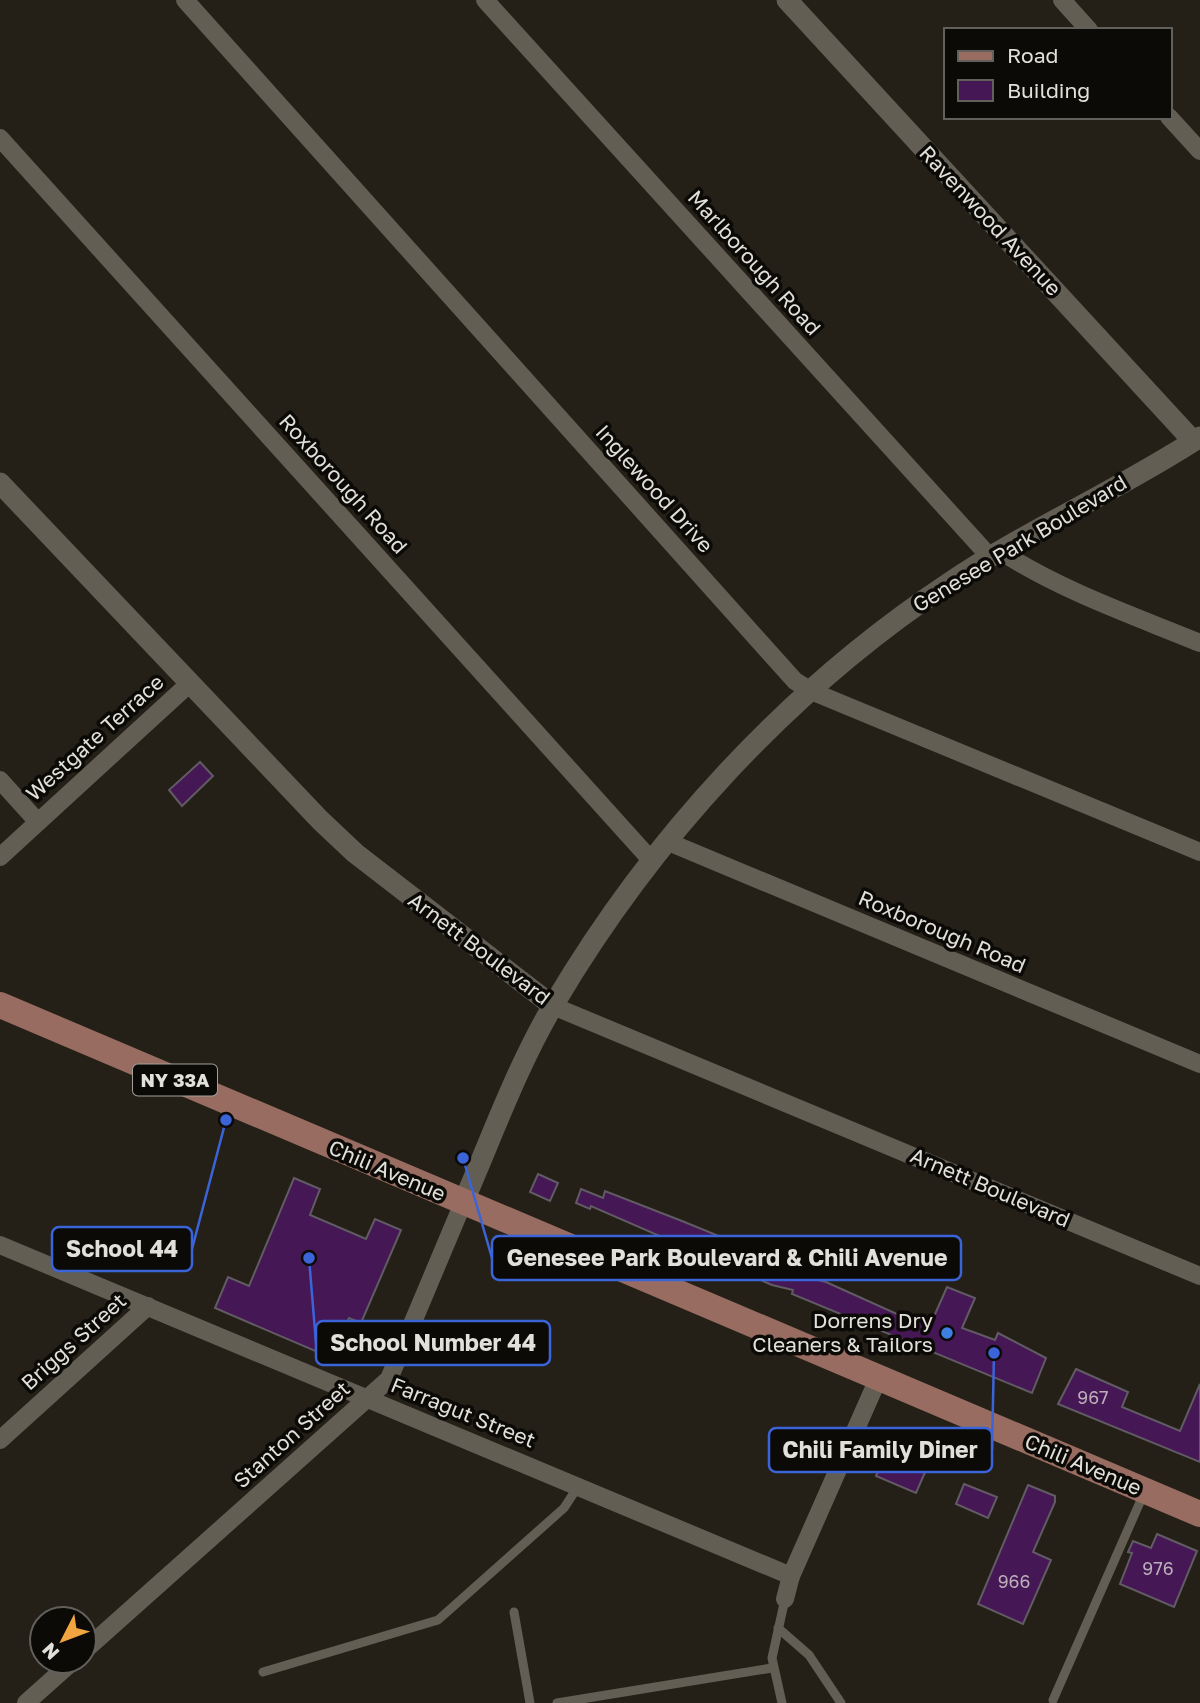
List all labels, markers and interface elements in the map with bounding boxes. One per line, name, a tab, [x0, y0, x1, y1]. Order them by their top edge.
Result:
legend	[944, 28, 1172, 119]
text: Road	[1007, 42, 1058, 68]
text: Building	[1007, 77, 1090, 103]
street label: Ravenwood Avenue	[914, 140, 1067, 301]
street label: Marlborough Road	[683, 184, 827, 340]
street label: Roxborough Road	[274, 408, 413, 559]
street label: Inglewood Drive	[591, 419, 719, 558]
street label: Genesee Park Boulevard	[908, 469, 1131, 617]
street label: Westgate Terrace	[20, 669, 169, 806]
street label: Roxborough Road	[855, 884, 1030, 978]
street label: Arnett Boulevard	[404, 886, 556, 1010]
road number: NY 33A	[133, 1064, 217, 1096]
street label: Chili Avenue	[325, 1134, 450, 1206]
street label: Arnett Boulevard	[907, 1142, 1074, 1232]
callout: School 44	[52, 1227, 192, 1271]
text: School 44	[66, 1234, 178, 1262]
callout: Genesee Park Boulevard & Chili Avenue	[492, 1236, 961, 1280]
text: Genesee Park Boulevard & Chili Avenue	[507, 1243, 948, 1271]
street label: Briggs Street	[15, 1287, 131, 1395]
place label: Dorrens Dry Cleaners & Tailors	[752, 1307, 933, 1357]
callout: School Number 44	[316, 1321, 550, 1365]
marker: Dorrens Dry Cleaners & Tailors	[939, 1325, 955, 1341]
text: School Number 44	[330, 1328, 536, 1356]
street label: Farragut Street	[387, 1371, 539, 1453]
street label: Stanton Street	[228, 1375, 355, 1493]
house number: 967	[1077, 1386, 1109, 1408]
callout: Chili Family Diner	[769, 1428, 992, 1472]
street label: Chili Avenue	[1021, 1428, 1146, 1500]
text: Chili Family Diner	[782, 1435, 978, 1463]
house number: 976	[1142, 1557, 1174, 1579]
house number: 966	[998, 1570, 1030, 1592]
north arrow	[28, 1605, 98, 1675]
text: N	[37, 1639, 63, 1665]

